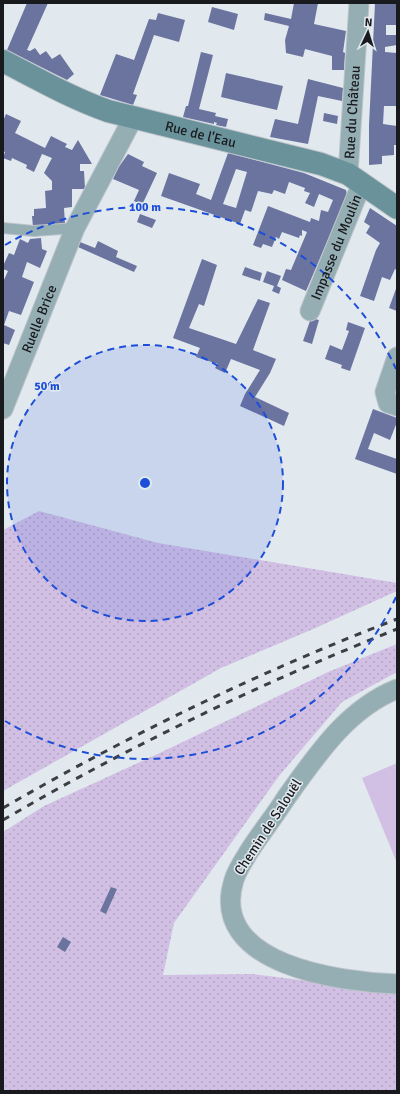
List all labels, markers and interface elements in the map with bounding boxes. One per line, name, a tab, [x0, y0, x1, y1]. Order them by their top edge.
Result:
north arrow	[348, 12, 388, 52]
text: N	[364, 16, 373, 29]
street label: Rue du Château	[340, 65, 363, 159]
street label: Rue de l'Eau	[164, 117, 238, 151]
street label: Impasse du Moulin	[307, 192, 365, 302]
text: 100 m	[129, 200, 161, 215]
street label: Ruelle Brice	[18, 282, 60, 355]
text: 50 m	[34, 379, 60, 394]
centre of rings	[138, 476, 152, 490]
street label: Chemin de Salouël	[231, 776, 305, 878]

